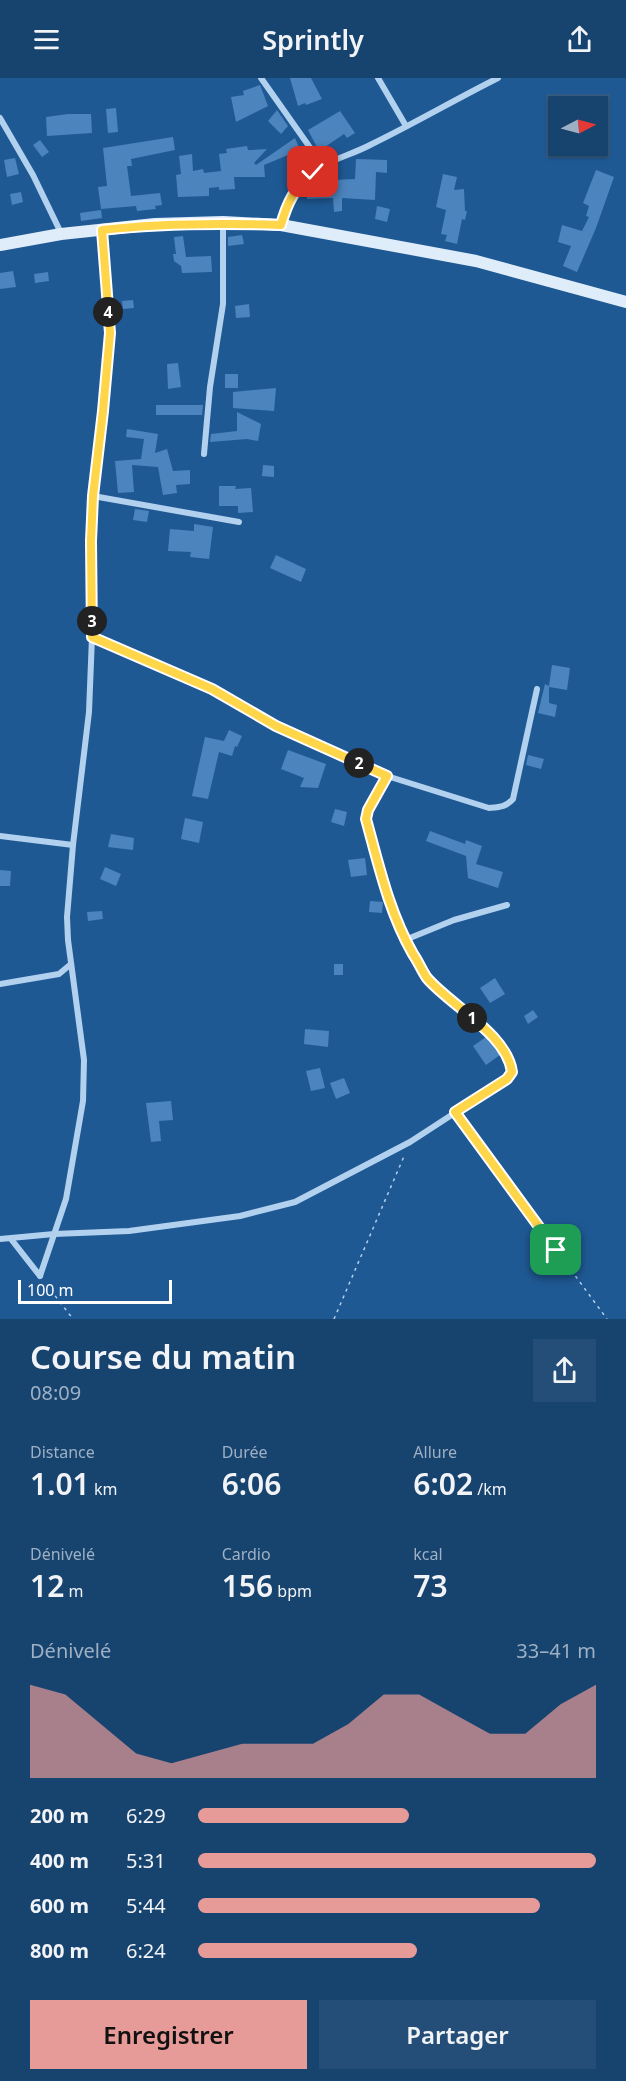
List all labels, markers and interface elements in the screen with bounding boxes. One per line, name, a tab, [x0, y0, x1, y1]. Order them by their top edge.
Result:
text: Sprintly	[262, 21, 364, 58]
icon: menu	[30, 23, 63, 56]
icon: share	[563, 23, 596, 56]
north arrow	[548, 96, 608, 156]
map controls	[548, 96, 608, 156]
pin	[287, 146, 338, 197]
icon: check	[296, 155, 329, 188]
pin: 4	[93, 297, 123, 327]
text: 4	[103, 301, 113, 323]
pin: 3	[77, 606, 107, 636]
text: 3	[87, 610, 97, 632]
pin: 2	[344, 748, 374, 778]
text: 2	[354, 752, 364, 774]
pin: 1	[457, 1003, 487, 1033]
text: 1	[467, 1007, 477, 1029]
pin	[530, 1224, 581, 1275]
icon: arrive	[539, 1233, 572, 1266]
scale bar	[18, 1277, 172, 1304]
text: 100 m	[27, 1279, 74, 1301]
text: Course du matin	[30, 1334, 296, 1379]
button: share	[533, 1339, 596, 1402]
text: 08:09	[30, 1379, 81, 1406]
text: Distance	[30, 1441, 95, 1463]
text: Durée	[222, 1441, 268, 1463]
text: Allure	[413, 1441, 457, 1463]
text: 1.01	[30, 1463, 90, 1504]
text: 6:06	[222, 1463, 281, 1504]
text: 6:02	[413, 1463, 473, 1504]
text: km	[90, 1478, 117, 1500]
text: /km	[473, 1478, 507, 1500]
text: Dénivelé	[30, 1543, 95, 1565]
text: Cardio	[222, 1543, 271, 1565]
text: kcal	[413, 1543, 443, 1565]
text: 12	[30, 1565, 64, 1606]
text: 156	[222, 1565, 273, 1606]
text: 73	[413, 1565, 448, 1606]
text: m	[64, 1580, 83, 1602]
text: bpm	[273, 1580, 312, 1602]
text: Dénivelé	[30, 1637, 111, 1664]
text: 33–41 m	[516, 1637, 596, 1664]
text: 200 m	[30, 1802, 89, 1829]
text: 6:29	[126, 1802, 166, 1829]
text: 400 m	[30, 1847, 89, 1874]
text: 5:31	[126, 1847, 166, 1874]
text: 600 m	[30, 1892, 89, 1919]
text: 5:44	[126, 1892, 166, 1919]
text: 800 m	[30, 1937, 89, 1964]
text: 6:24	[126, 1937, 166, 1964]
button: Enregistrer	[30, 2000, 307, 2069]
button: Partager	[319, 2000, 596, 2069]

